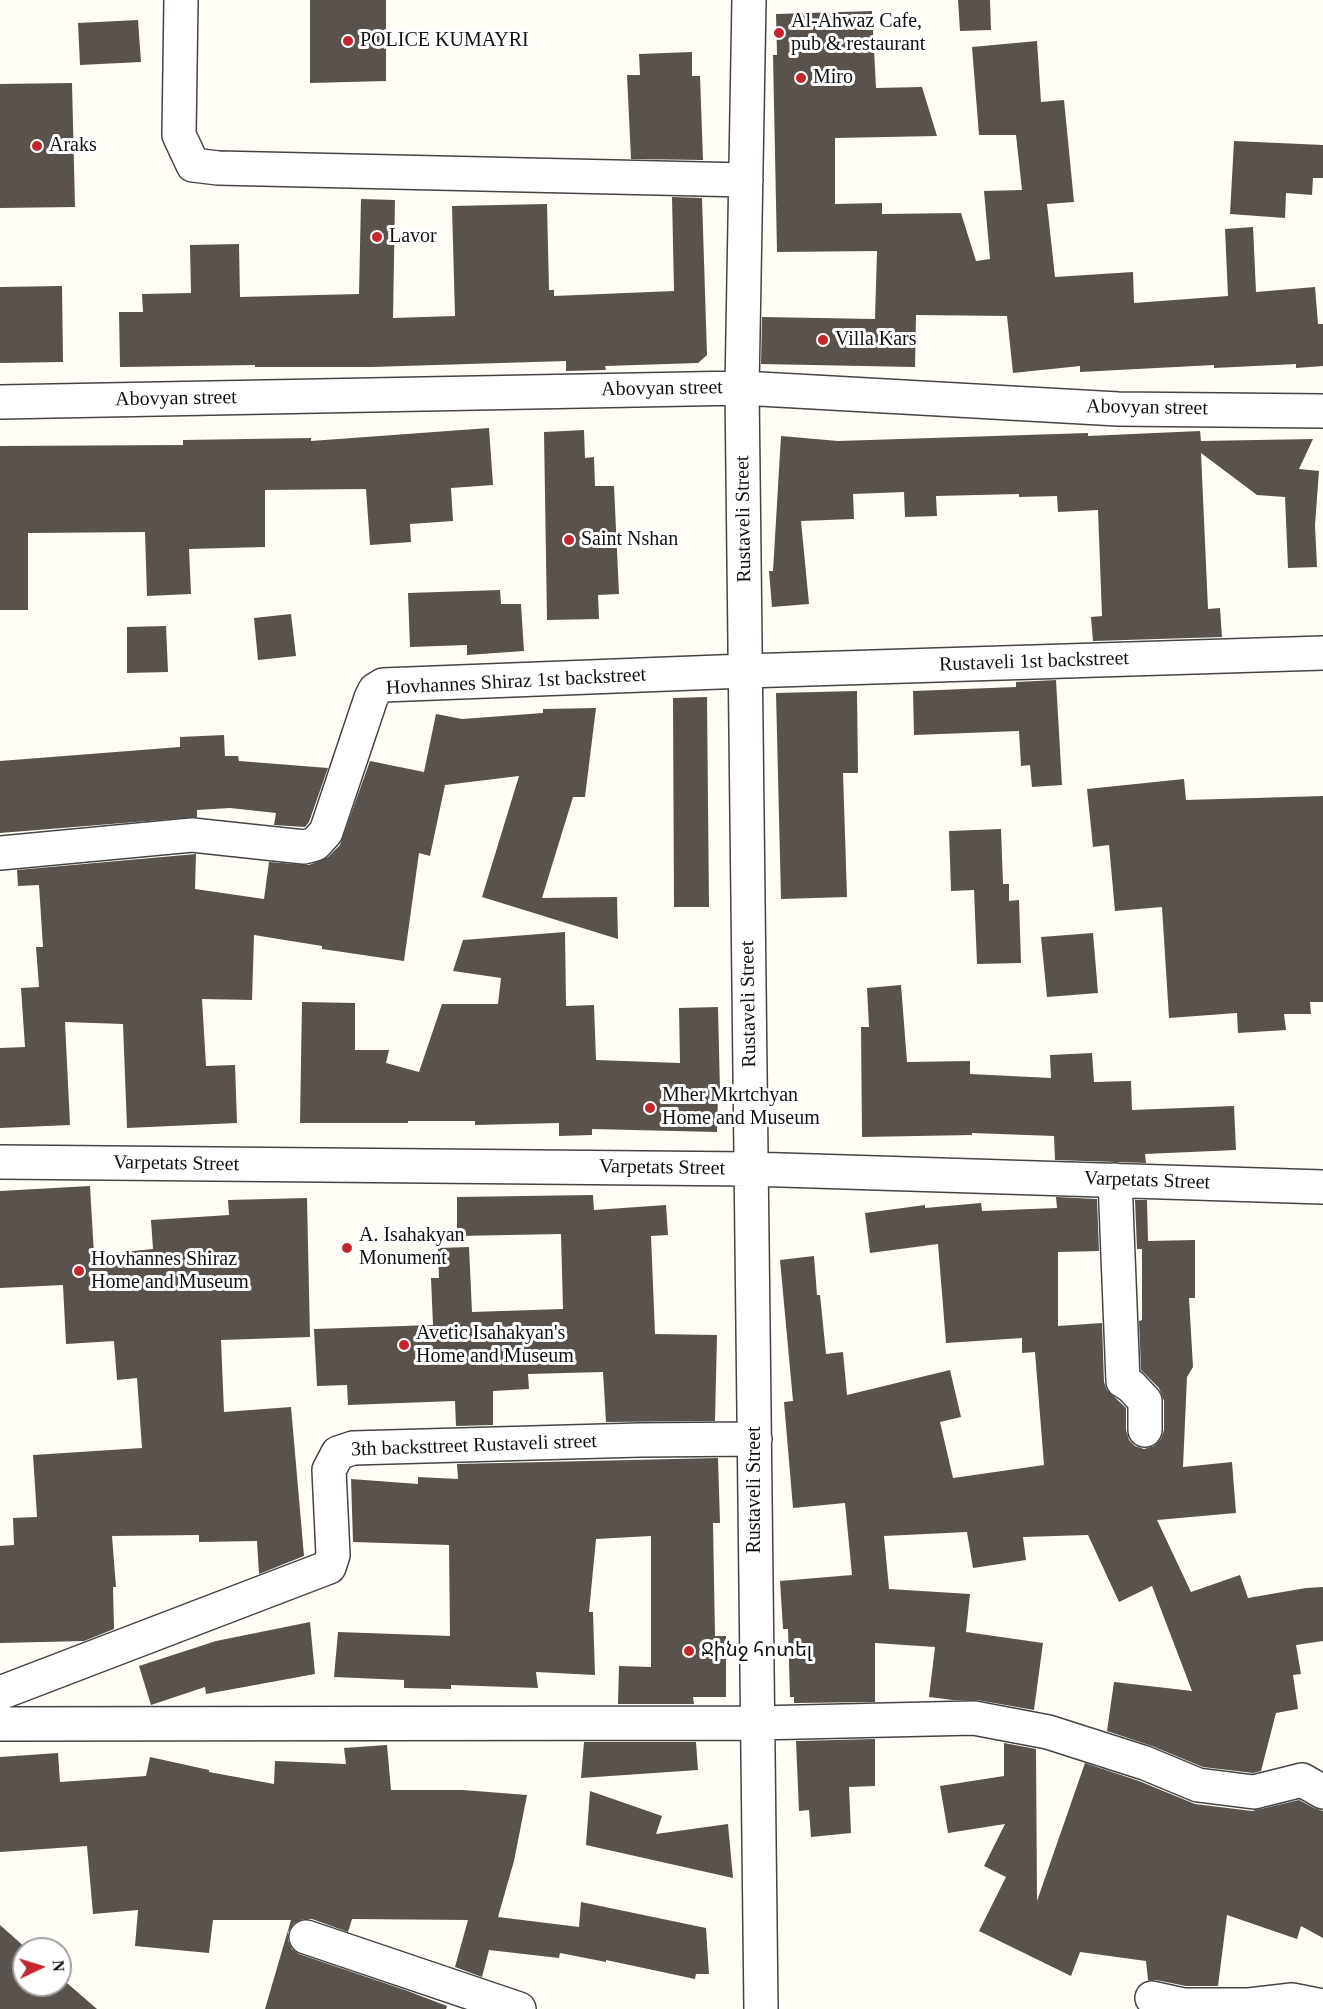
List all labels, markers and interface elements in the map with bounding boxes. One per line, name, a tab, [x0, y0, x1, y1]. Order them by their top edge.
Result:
place label: Al-Ahwaz Cafe, pub & restaurant	[791, 10, 925, 57]
marker: Al-Ahwaz Cafe, pub & restaurant	[772, 26, 786, 40]
place label: POLICE KUMAYRI	[360, 29, 529, 53]
marker: POLICE KUMAYRI	[341, 34, 355, 48]
place label: Miro	[813, 66, 853, 90]
marker: Miro	[794, 71, 808, 85]
place label: Araks	[49, 134, 97, 158]
marker: Araks	[30, 139, 44, 153]
place label: Lavor	[389, 225, 437, 249]
marker: Lavor	[370, 230, 384, 244]
place label: Villa Kars	[835, 328, 917, 352]
marker: Villa Kars	[816, 333, 830, 347]
street label: Abovyan street	[601, 376, 723, 402]
street label: Abovyan street	[115, 386, 237, 412]
street label: Abovyan street	[1086, 395, 1208, 421]
street label: Rustaveli Street	[731, 455, 757, 583]
place label: Saint Nshan	[581, 528, 678, 552]
marker: Saint Nshan	[562, 533, 576, 547]
street label: Rustaveli 1st backstreet	[939, 647, 1129, 677]
street label: Hovhannes Shiraz 1st backstreet	[385, 663, 647, 701]
street label: Rustaveli Street	[736, 940, 762, 1068]
place label: Mher Mkrtchyan Home and Museum	[662, 1084, 820, 1131]
marker: Mher Mkrtchyan Home and Museum	[643, 1101, 657, 1115]
street label: Varpetats Street	[113, 1151, 239, 1177]
street label: Varpetats Street	[599, 1155, 725, 1181]
street label: Varpetats Street	[1084, 1167, 1210, 1195]
place label: A. Isahakyan Monument	[359, 1224, 465, 1271]
marker: A. Isahakyan Monument	[340, 1241, 354, 1255]
place label: Hovhannes Shiraz Home and Museum	[91, 1248, 249, 1295]
marker: Hovhannes Shiraz Home and Museum	[72, 1264, 86, 1278]
place label: Avetic Isahakyan's Home and Museum	[416, 1322, 574, 1369]
marker: Avetic Isahakyan's Home and Museum	[397, 1338, 411, 1352]
street label: Rustaveli Street	[743, 1426, 767, 1554]
street label: 3th backsttreet Rustaveli street	[351, 1430, 597, 1462]
place label: Ջինջ հոտել	[701, 1639, 812, 1663]
marker: Ջինջ հոտել	[682, 1644, 696, 1658]
north arrow	[12, 1937, 72, 1997]
text: N	[50, 1959, 67, 1972]

